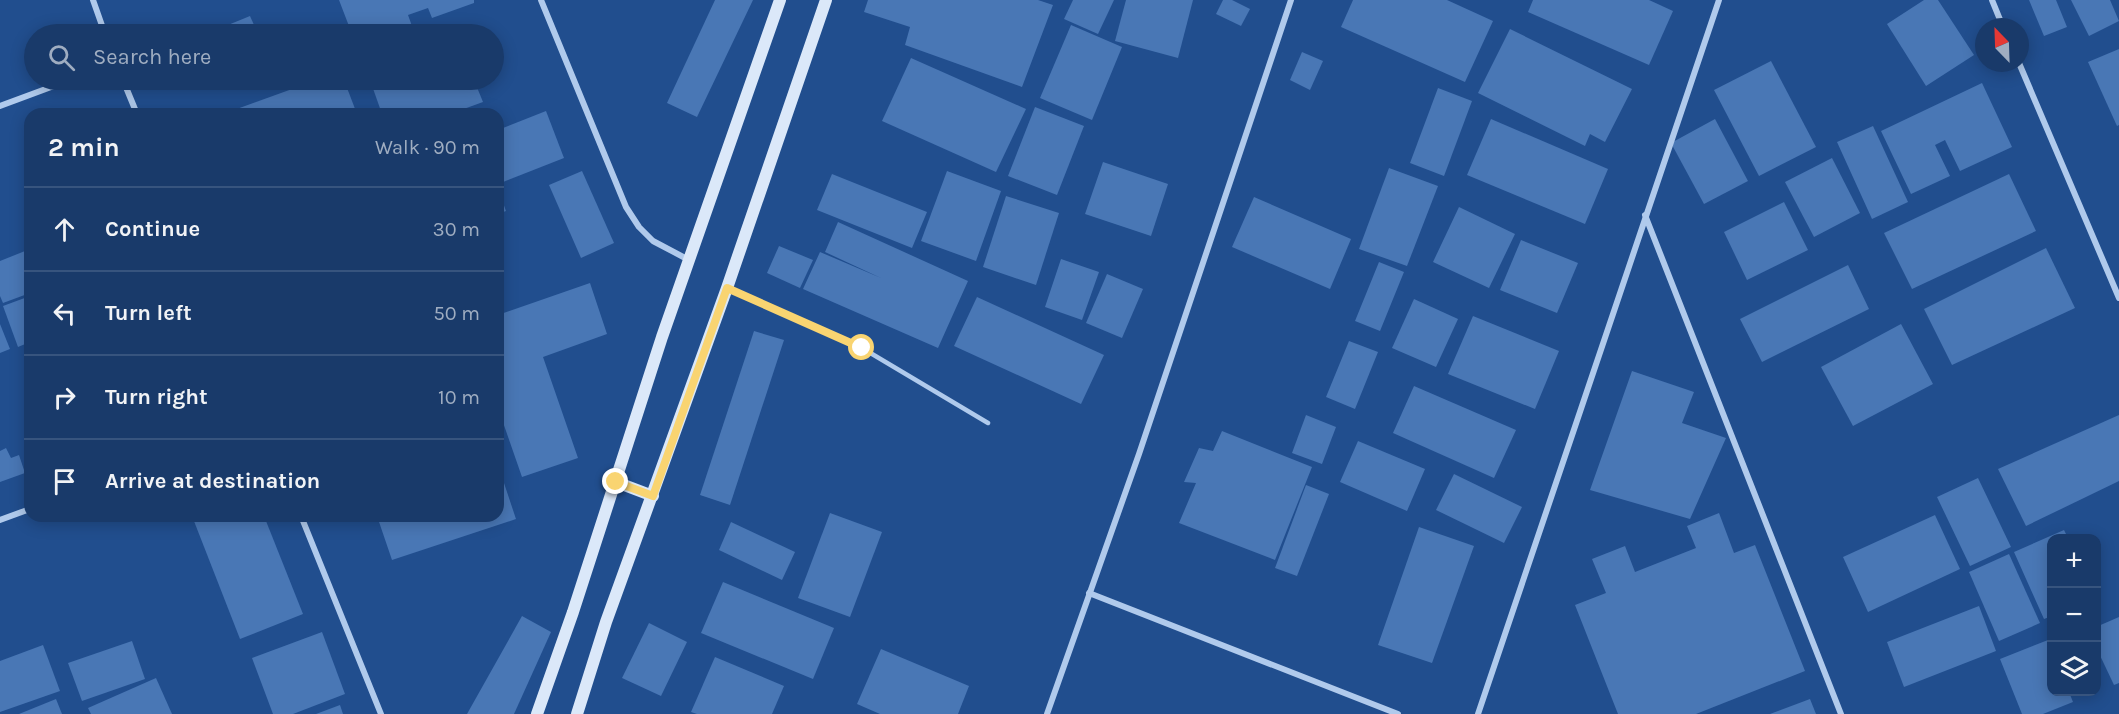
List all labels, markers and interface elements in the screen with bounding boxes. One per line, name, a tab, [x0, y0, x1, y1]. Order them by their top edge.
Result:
north arrow	[1975, 18, 2029, 72]
search box	[24, 24, 504, 90]
icon: search	[45, 41, 78, 74]
text: Search here	[93, 44, 211, 70]
text: 2 min	[48, 132, 120, 163]
text: Walk · 90 m	[375, 136, 480, 159]
icon: ahead	[48, 213, 81, 246]
text: Continue	[105, 216, 200, 242]
text: 30 m	[433, 218, 480, 241]
icon: left	[48, 297, 81, 330]
text: Turn left	[105, 300, 192, 326]
text: 50 m	[433, 302, 480, 325]
route start	[848, 334, 874, 360]
icon: right	[48, 381, 81, 414]
text: Turn right	[105, 384, 208, 410]
text: 10 m	[438, 386, 480, 409]
icon: arrive	[48, 465, 81, 498]
text: Arrive at destination	[105, 468, 320, 494]
route end	[602, 468, 628, 494]
map controls	[2047, 534, 2101, 696]
button: +	[2047, 534, 2101, 588]
button: −	[2047, 588, 2101, 642]
button: layers	[2047, 642, 2101, 696]

